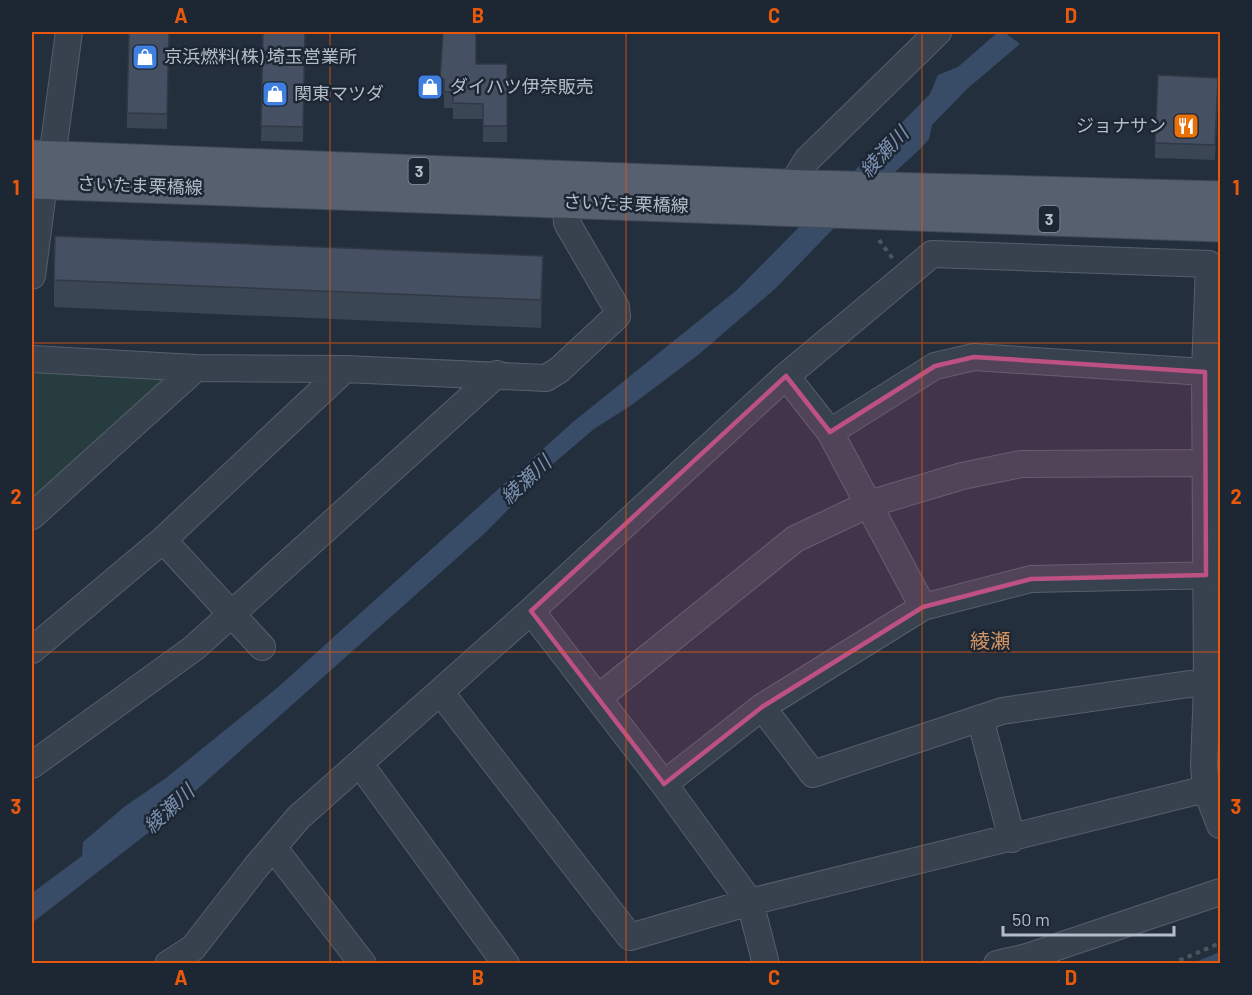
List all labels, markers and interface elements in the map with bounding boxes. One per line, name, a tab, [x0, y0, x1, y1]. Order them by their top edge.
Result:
text: A	[174, 3, 188, 27]
text: B	[472, 3, 484, 27]
text: C	[768, 3, 780, 27]
text: D	[1065, 3, 1077, 27]
shop icon: 京浜燃料(株) 埼玉営業所	[130, 42, 160, 72]
place label: 京浜燃料(株) 埼玉営業所	[164, 45, 357, 67]
shop icon: ダイハツ伊奈販売	[415, 72, 445, 102]
place label: ダイハツ伊奈販売	[450, 75, 594, 97]
shop icon: 関東マツダ	[260, 79, 290, 109]
place label: 関東マツダ	[294, 82, 384, 104]
restaurant icon: ジョナサン	[1171, 111, 1201, 141]
place label: ジョナサン	[1076, 114, 1166, 136]
water label: 綾瀬川	[854, 120, 914, 181]
road number: 3	[408, 158, 430, 184]
street label: さいたま栗橋線	[77, 172, 203, 198]
text: 1	[12, 175, 20, 199]
text: 1	[1232, 175, 1240, 199]
street label: さいたま栗橋線	[563, 190, 689, 216]
road number: 3	[1038, 206, 1060, 232]
water label: 綾瀬川	[495, 449, 557, 509]
text: 2	[10, 484, 22, 508]
text: 2	[1230, 484, 1242, 508]
district label: 綾瀬	[970, 628, 1010, 652]
water label: 綾瀬川	[138, 778, 200, 838]
text: 3	[11, 794, 21, 818]
text: 3	[1231, 794, 1241, 818]
scale bar	[1003, 899, 1174, 937]
text: 50 m	[1012, 908, 1050, 930]
text: A	[174, 965, 188, 989]
text: B	[472, 965, 484, 989]
text: C	[768, 965, 780, 989]
text: D	[1065, 965, 1077, 989]

